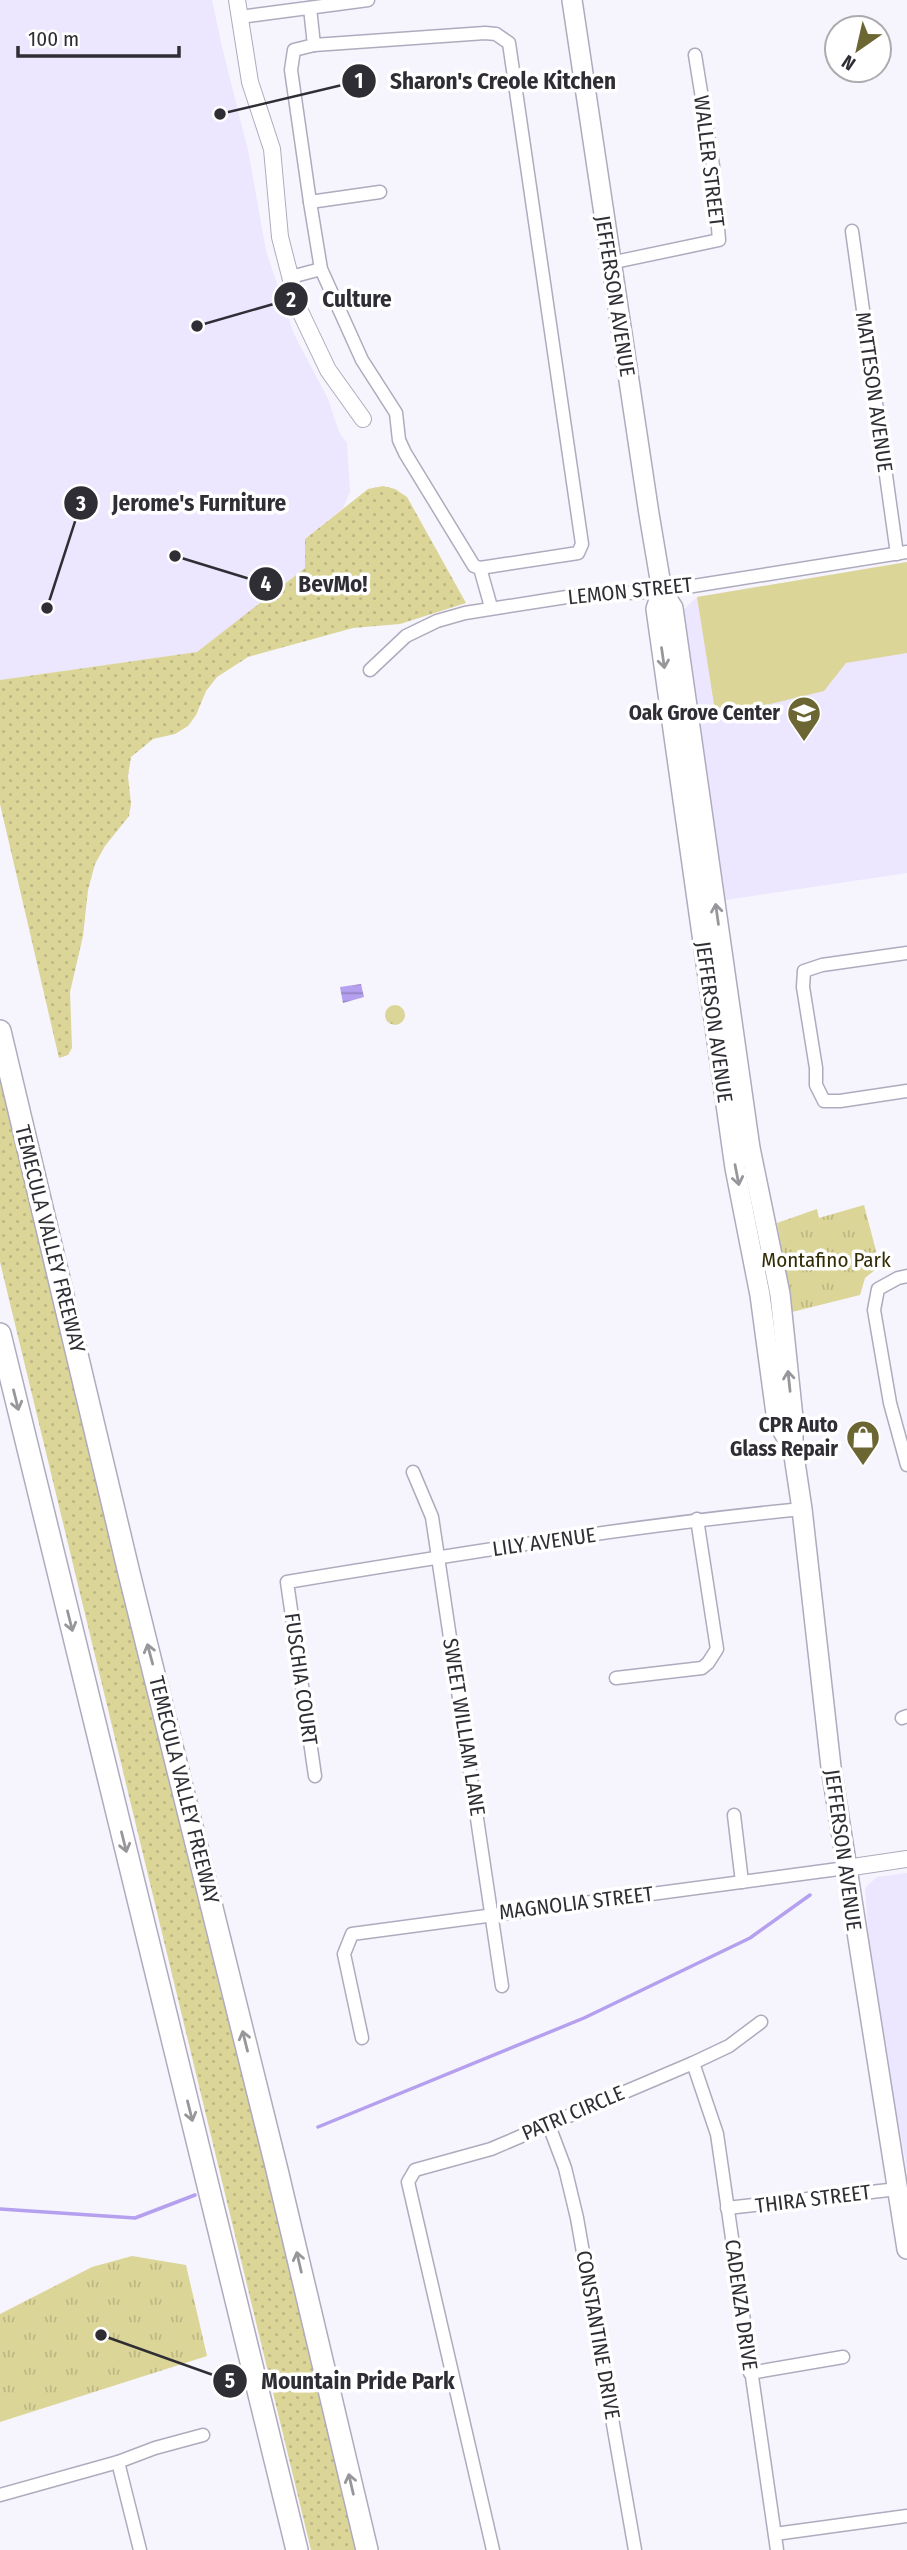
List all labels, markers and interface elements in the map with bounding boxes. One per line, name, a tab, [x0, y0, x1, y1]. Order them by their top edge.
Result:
scale bar	[18, 14, 178, 58]
north arrow	[823, 14, 893, 84]
text: 100 m	[28, 26, 79, 52]
text: N	[838, 50, 860, 75]
callout: Sharon's Creole Kitchen	[341, 59, 630, 103]
text: Sharon's Creole Kitchen	[390, 67, 616, 95]
text: 1	[355, 68, 363, 94]
street label: WALLER STREET	[688, 94, 730, 228]
street label: JEFFERSON AVENUE	[589, 214, 641, 378]
callout: Culture	[274, 277, 406, 321]
text: Culture	[322, 285, 392, 313]
text: 2	[285, 287, 296, 313]
street label: MATTESON AVENUE	[850, 310, 898, 474]
callout: Jerome's Furniture	[63, 481, 301, 525]
text: Jerome's Furniture	[111, 489, 286, 517]
text: 3	[75, 491, 86, 517]
callout: BevMo!	[249, 562, 381, 606]
text: BevMo!	[298, 570, 368, 598]
text: 4	[261, 571, 272, 597]
street label: LEMON STREET	[566, 571, 694, 610]
one-way arrow	[656, 646, 669, 669]
school or university icon: Oak Grove Center	[785, 694, 823, 743]
place label: Oak Grove Center	[629, 700, 780, 726]
one-way arrow	[710, 903, 723, 926]
street label: JEFFERSON AVENUE	[690, 940, 738, 1104]
street label: TEMECULA VALLEY FREEWAY	[9, 1122, 91, 1356]
one-way arrow	[730, 1163, 744, 1186]
park label: Montafino Park	[761, 1247, 891, 1273]
one-way arrow	[782, 1370, 795, 1392]
one-way arrow	[10, 1388, 23, 1411]
place label: CPR Auto Glass Repair	[730, 1412, 838, 1462]
shop icon: CPR Auto Glass Repair	[844, 1418, 882, 1467]
street label: LILY AVENUE	[491, 1522, 597, 1562]
one-way arrow	[64, 1609, 77, 1632]
street label: FUSCHIA COURT	[279, 1611, 323, 1747]
street label: SWEET WILLIAM LANE	[437, 1636, 491, 1818]
one-way arrow	[143, 1643, 156, 1665]
street label: TEMECULA VALLEY FREEWAY	[143, 1673, 225, 1907]
street label: JEFFERSON AVENUE	[819, 1768, 867, 1932]
one-way arrow	[118, 1830, 131, 1853]
street label: MAGNOLIA STREET	[497, 1881, 655, 1925]
one-way arrow	[238, 2030, 251, 2053]
street label: PATRI CIRCLE	[518, 2080, 628, 2146]
one-way arrow	[183, 2099, 197, 2122]
street label: THIRA STREET	[754, 2179, 872, 2219]
street label: CADENZA DRIVE	[719, 2238, 763, 2372]
street label: CONSTANTINE DRIVE	[570, 2249, 626, 2422]
one-way arrow	[291, 2251, 305, 2274]
callout: Mountain Pride Park	[213, 2359, 469, 2403]
text: Mountain Pride Park	[261, 2367, 455, 2395]
text: 5	[225, 2368, 235, 2394]
one-way arrow	[344, 2473, 357, 2496]

